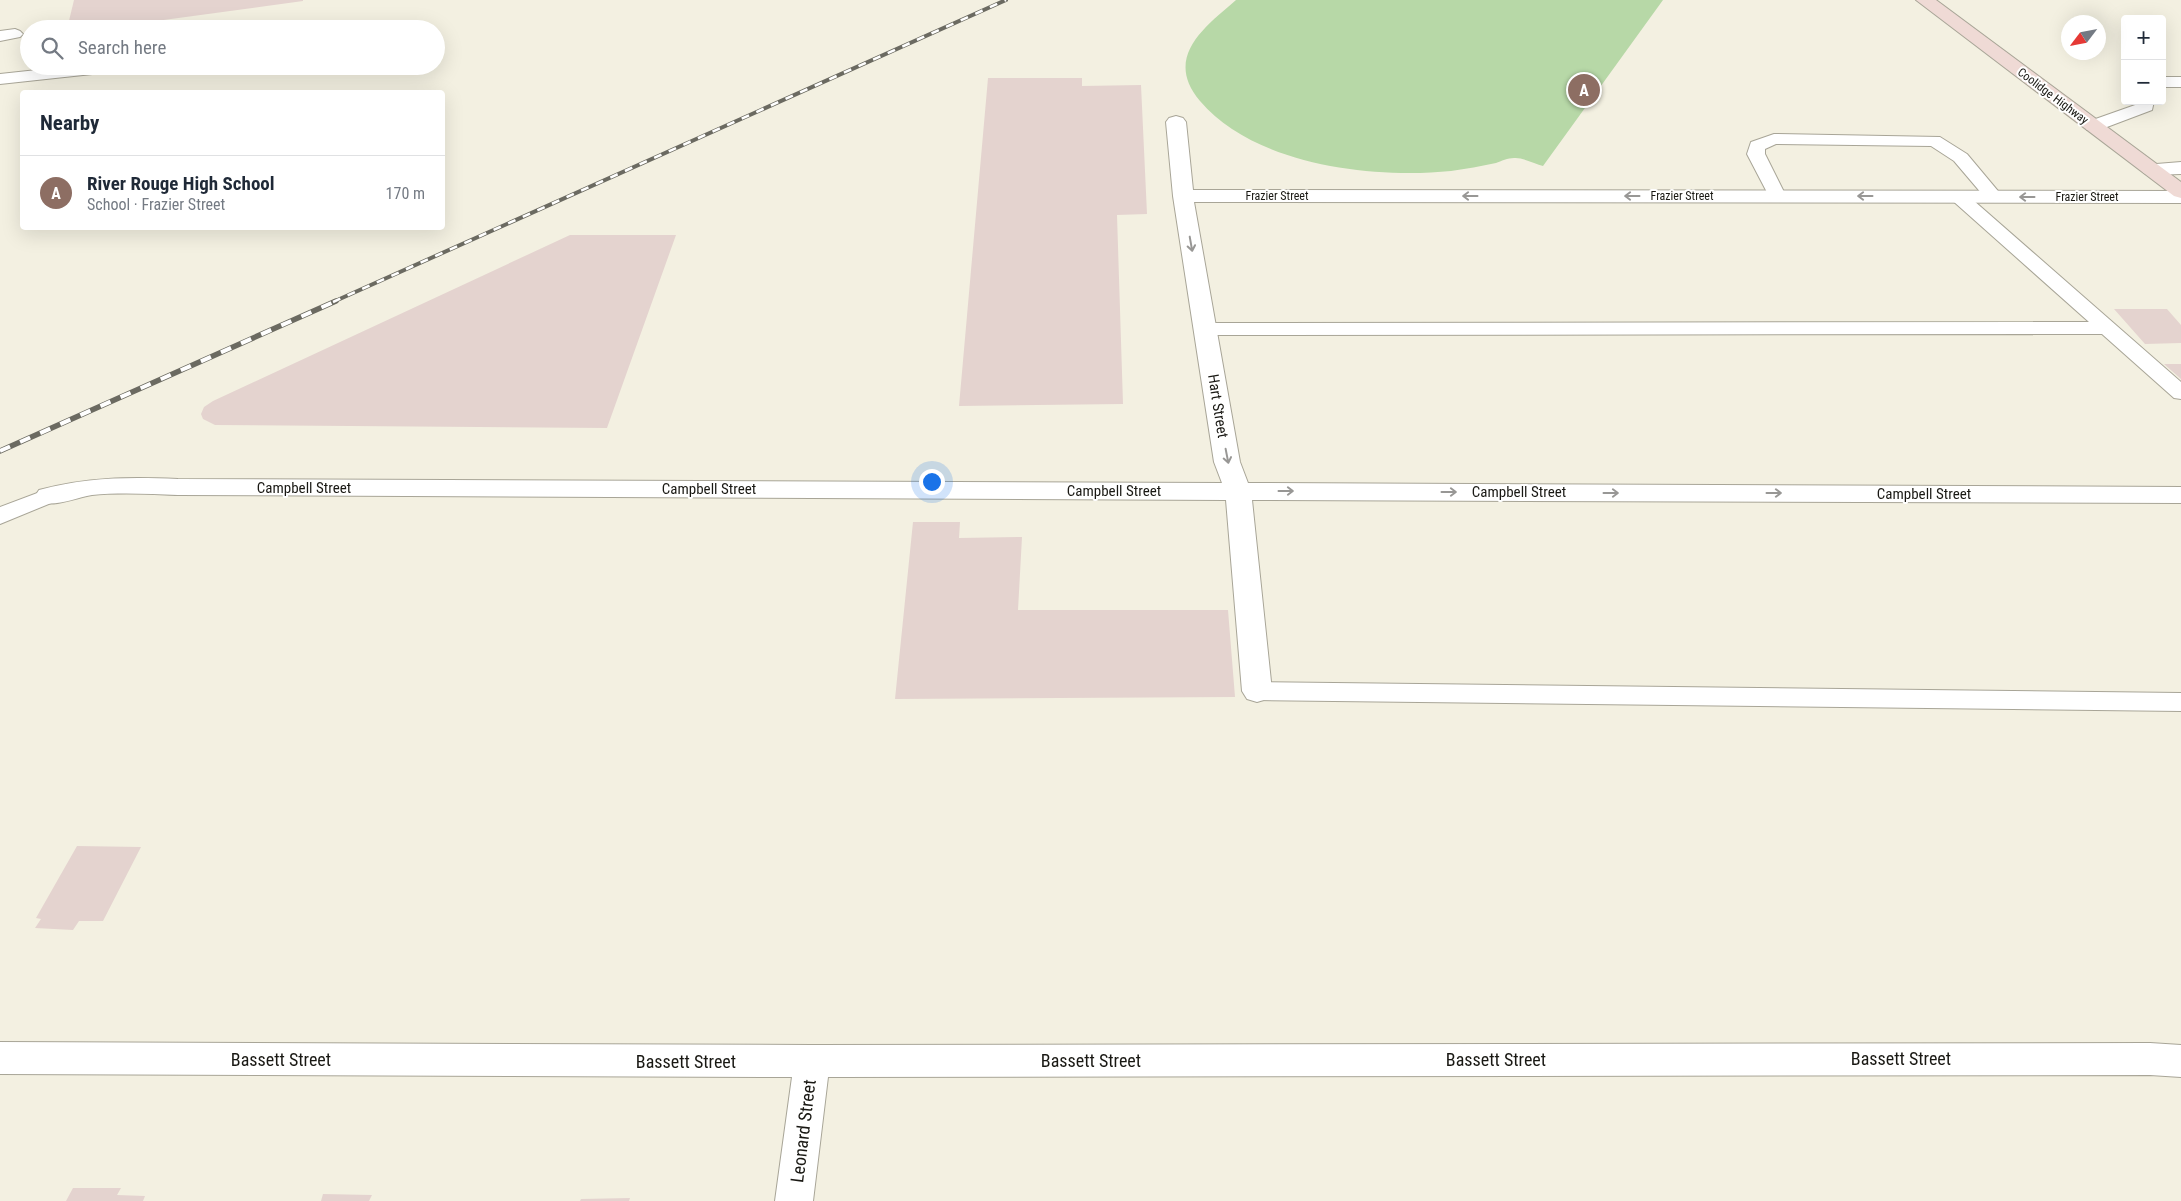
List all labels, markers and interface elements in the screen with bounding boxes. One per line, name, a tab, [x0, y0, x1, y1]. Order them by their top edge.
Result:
north arrow	[2061, 15, 2106, 60]
map controls	[2121, 15, 2166, 105]
button: +	[2121, 15, 2166, 60]
search box	[20, 20, 445, 75]
icon: search	[38, 34, 66, 62]
text: Search here	[78, 36, 166, 59]
button: −	[2121, 60, 2166, 105]
street label: Coolidge Highway	[2015, 65, 2091, 127]
pin: A	[1568, 71, 1600, 109]
text: Nearby	[40, 111, 99, 135]
text: River Rouge High School	[87, 172, 275, 195]
text: A	[51, 184, 61, 203]
text: 170 m	[386, 184, 425, 203]
street label: Frazier Street	[1246, 189, 1309, 203]
street label: Frazier Street	[1651, 189, 1714, 203]
street label: Frazier Street	[2056, 190, 2119, 204]
one-way arrow	[1462, 191, 1478, 201]
one-way arrow	[1625, 191, 1641, 201]
one-way arrow	[1857, 191, 1874, 201]
one-way arrow	[2020, 192, 2036, 202]
text: School · Frazier Street	[87, 195, 225, 214]
one-way arrow	[1186, 236, 1196, 252]
street label: Hart Street	[1204, 373, 1232, 439]
one-way arrow	[1222, 448, 1232, 464]
your location	[919, 469, 945, 495]
street label: Campbell Street	[257, 479, 351, 497]
street label: Campbell Street	[662, 480, 756, 498]
street label: Campbell Street	[1067, 482, 1161, 500]
street label: Campbell Street	[1472, 483, 1566, 501]
street label: Campbell Street	[1877, 485, 1971, 503]
one-way arrow	[1278, 486, 1294, 496]
one-way arrow	[1440, 487, 1457, 497]
one-way arrow	[1603, 488, 1619, 498]
one-way arrow	[1766, 488, 1782, 498]
street label: Bassett Street	[1851, 1048, 1951, 1069]
street label: Bassett Street	[231, 1049, 331, 1070]
street label: Bassett Street	[1446, 1049, 1546, 1070]
street label: Bassett Street	[1041, 1050, 1141, 1071]
street label: Bassett Street	[636, 1051, 736, 1072]
street label: Leonard Street	[786, 1078, 820, 1184]

